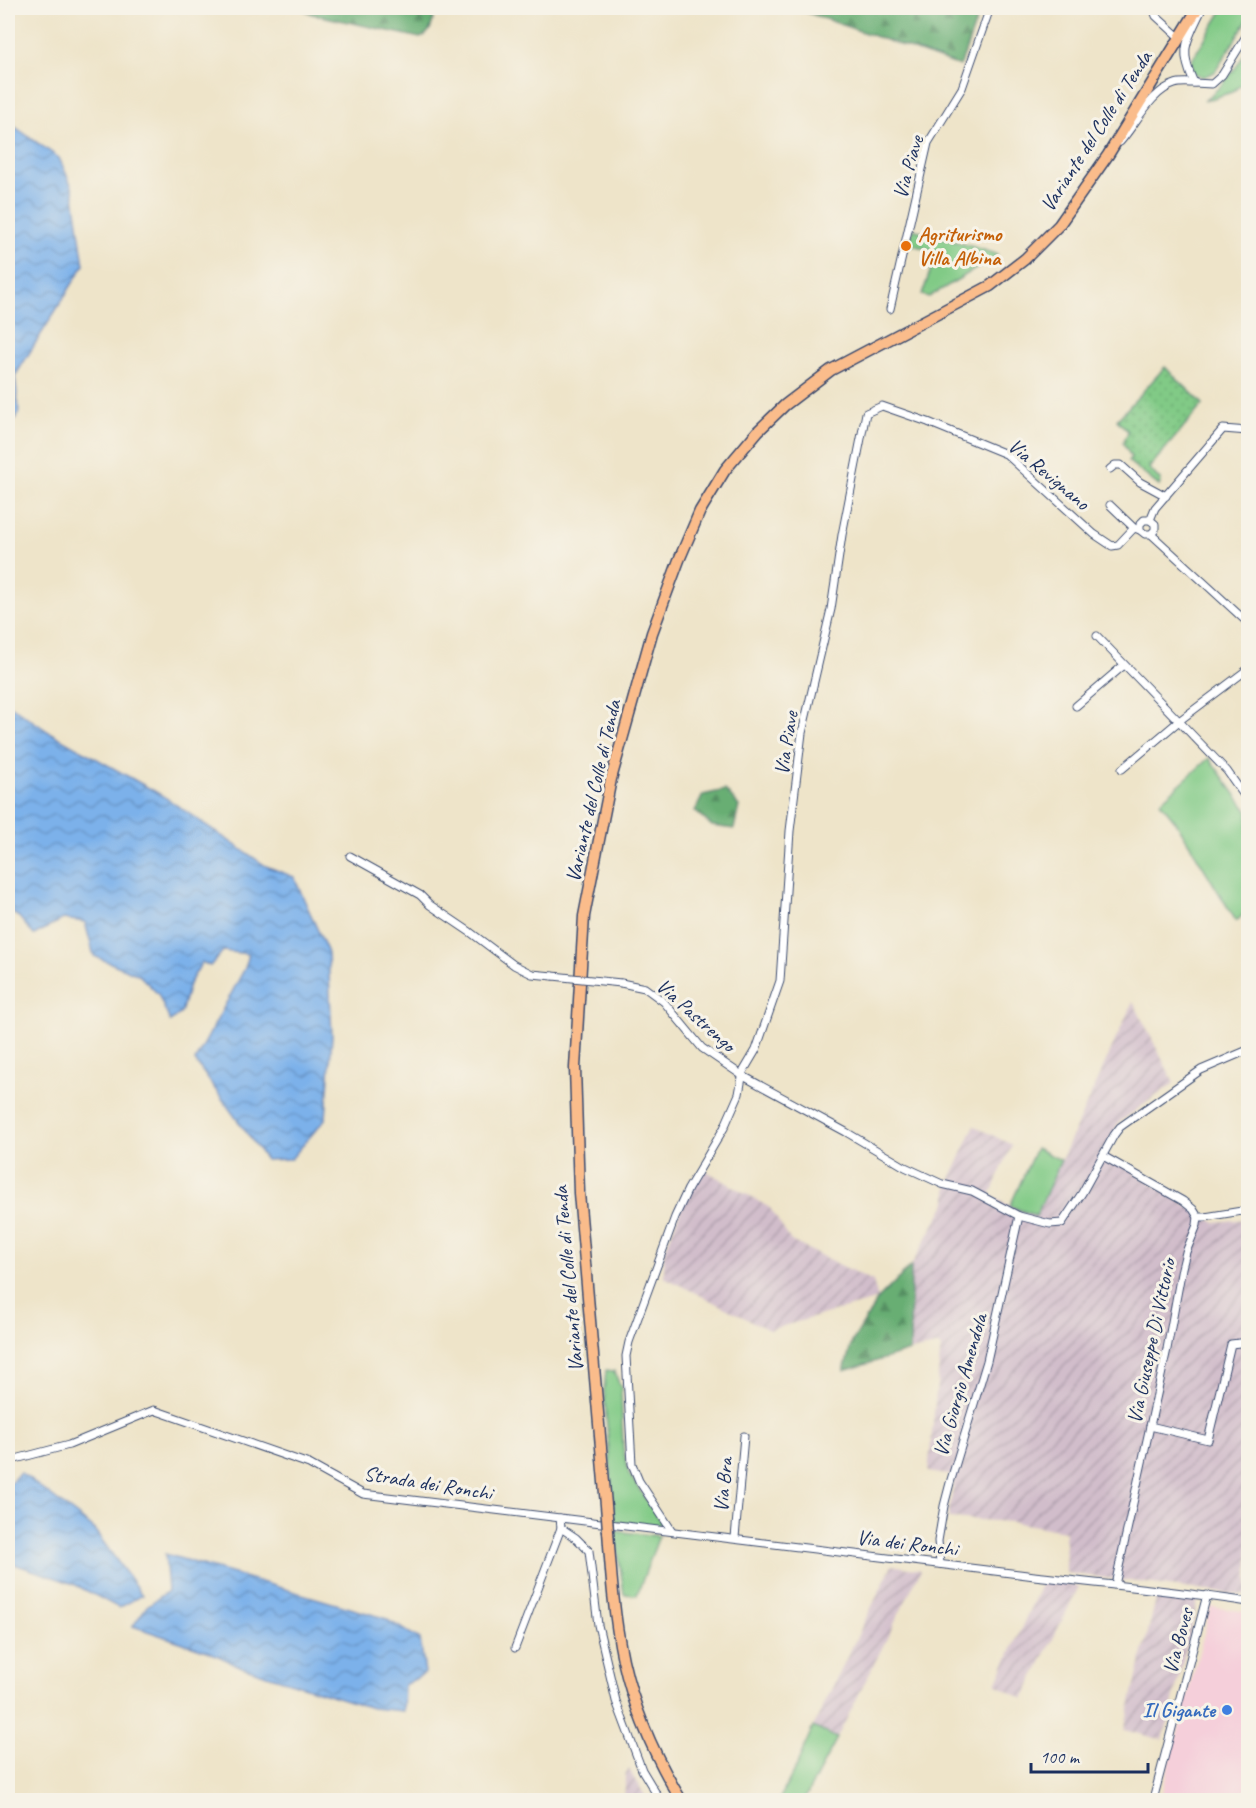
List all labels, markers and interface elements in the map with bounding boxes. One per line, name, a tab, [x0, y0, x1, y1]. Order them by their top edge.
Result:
street label: Variante del Colle di Tenda	[1034, 44, 1159, 216]
street label: Via Piave	[887, 131, 930, 201]
place label: Agriturismo Villa Albina	[918, 221, 1003, 271]
marker: Agriturismo Villa Albina	[899, 239, 913, 253]
street label: Via Revignano	[1003, 432, 1096, 517]
street label: Variante del Colle di Tenda	[559, 696, 627, 885]
street label: Via Piave	[768, 708, 804, 777]
street label: Via Pastrengo	[651, 973, 743, 1059]
street label: Variante del Colle di Tenda	[547, 1183, 589, 1373]
street label: Via Giuseppe Di Vittorio	[1121, 1254, 1182, 1426]
street label: Via Giorgio Amendola	[927, 1308, 993, 1459]
street label: Via Bra	[708, 1454, 739, 1513]
street label: Strada dei Ronchi	[362, 1460, 497, 1506]
street label: Via dei Ronchi	[855, 1524, 962, 1562]
street label: Via Boves	[1157, 1604, 1200, 1677]
place label: Il Gigante	[1143, 1697, 1217, 1723]
marker: Il Gigante	[1220, 1703, 1234, 1717]
scale bar	[1031, 1736, 1148, 1774]
text: 100 m	[1040, 1746, 1081, 1768]

